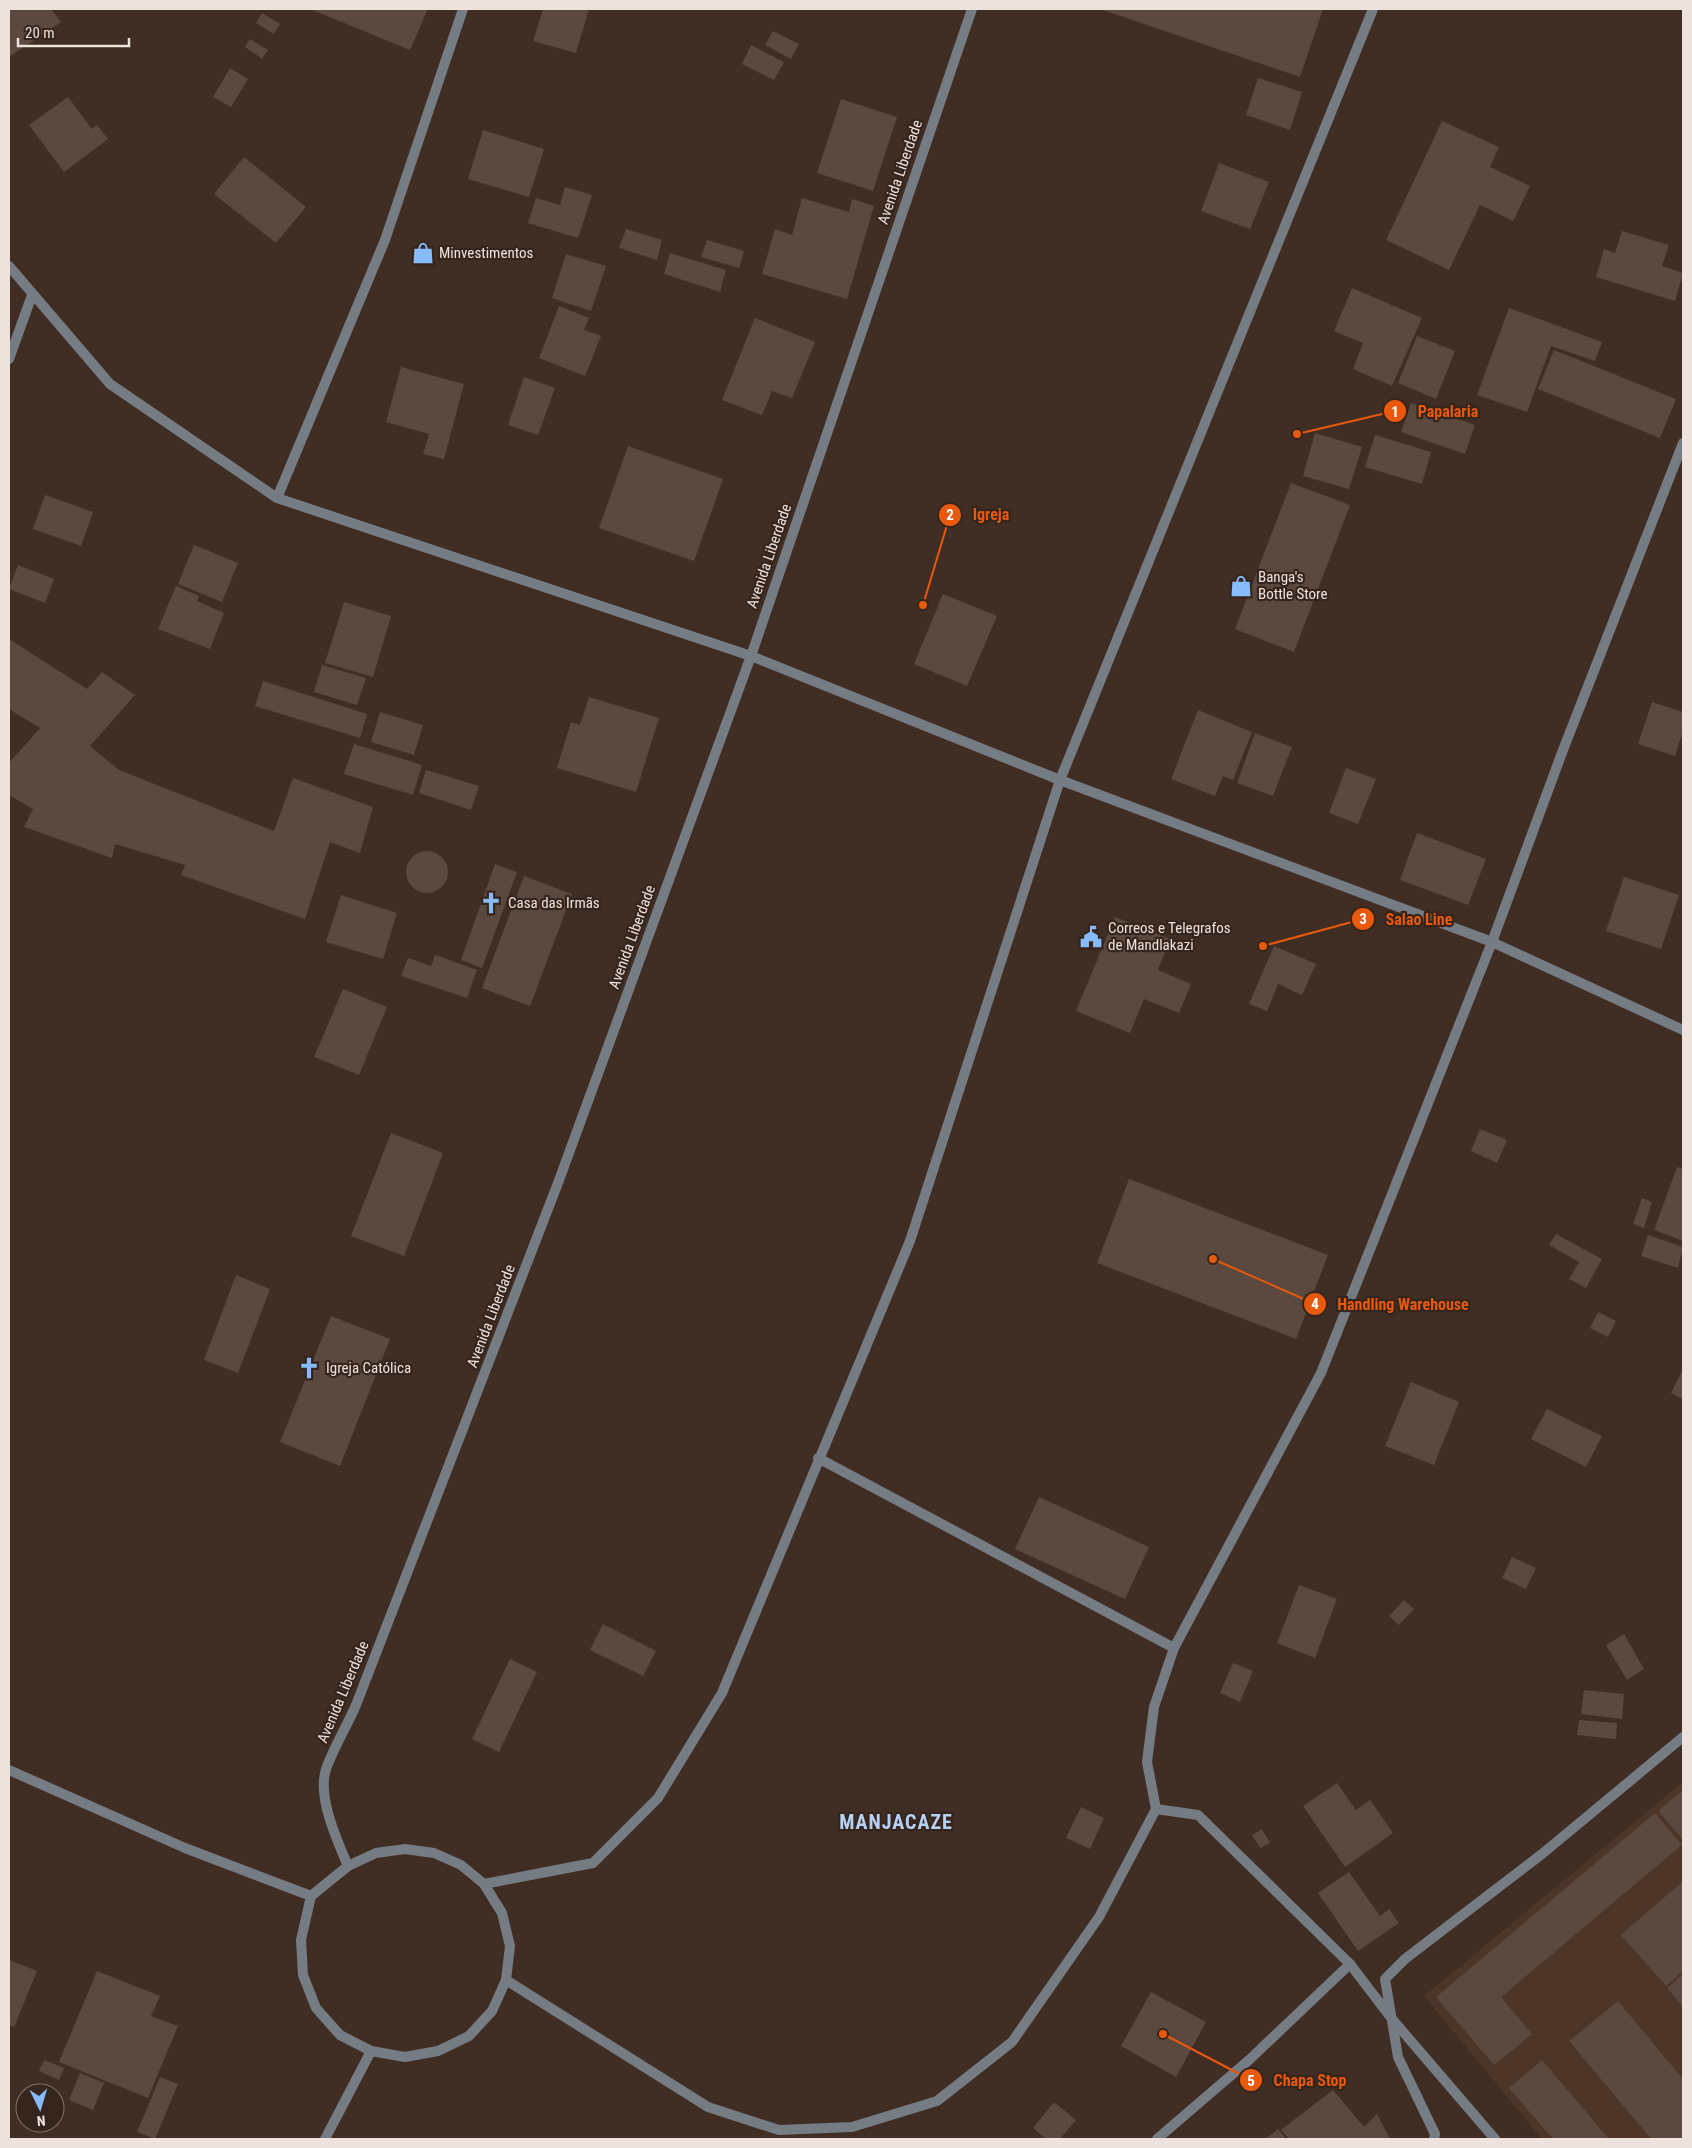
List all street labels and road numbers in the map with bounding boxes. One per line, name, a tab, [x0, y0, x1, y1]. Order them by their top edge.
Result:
street label: Avenida Liberdade	[874, 118, 926, 226]
street label: Avenida Liberdade	[743, 502, 795, 610]
street label: Avenida Liberdade	[605, 883, 659, 991]
street label: Avenida Liberdade	[463, 1262, 519, 1370]
street label: Avenida Liberdade	[313, 1638, 373, 1746]

